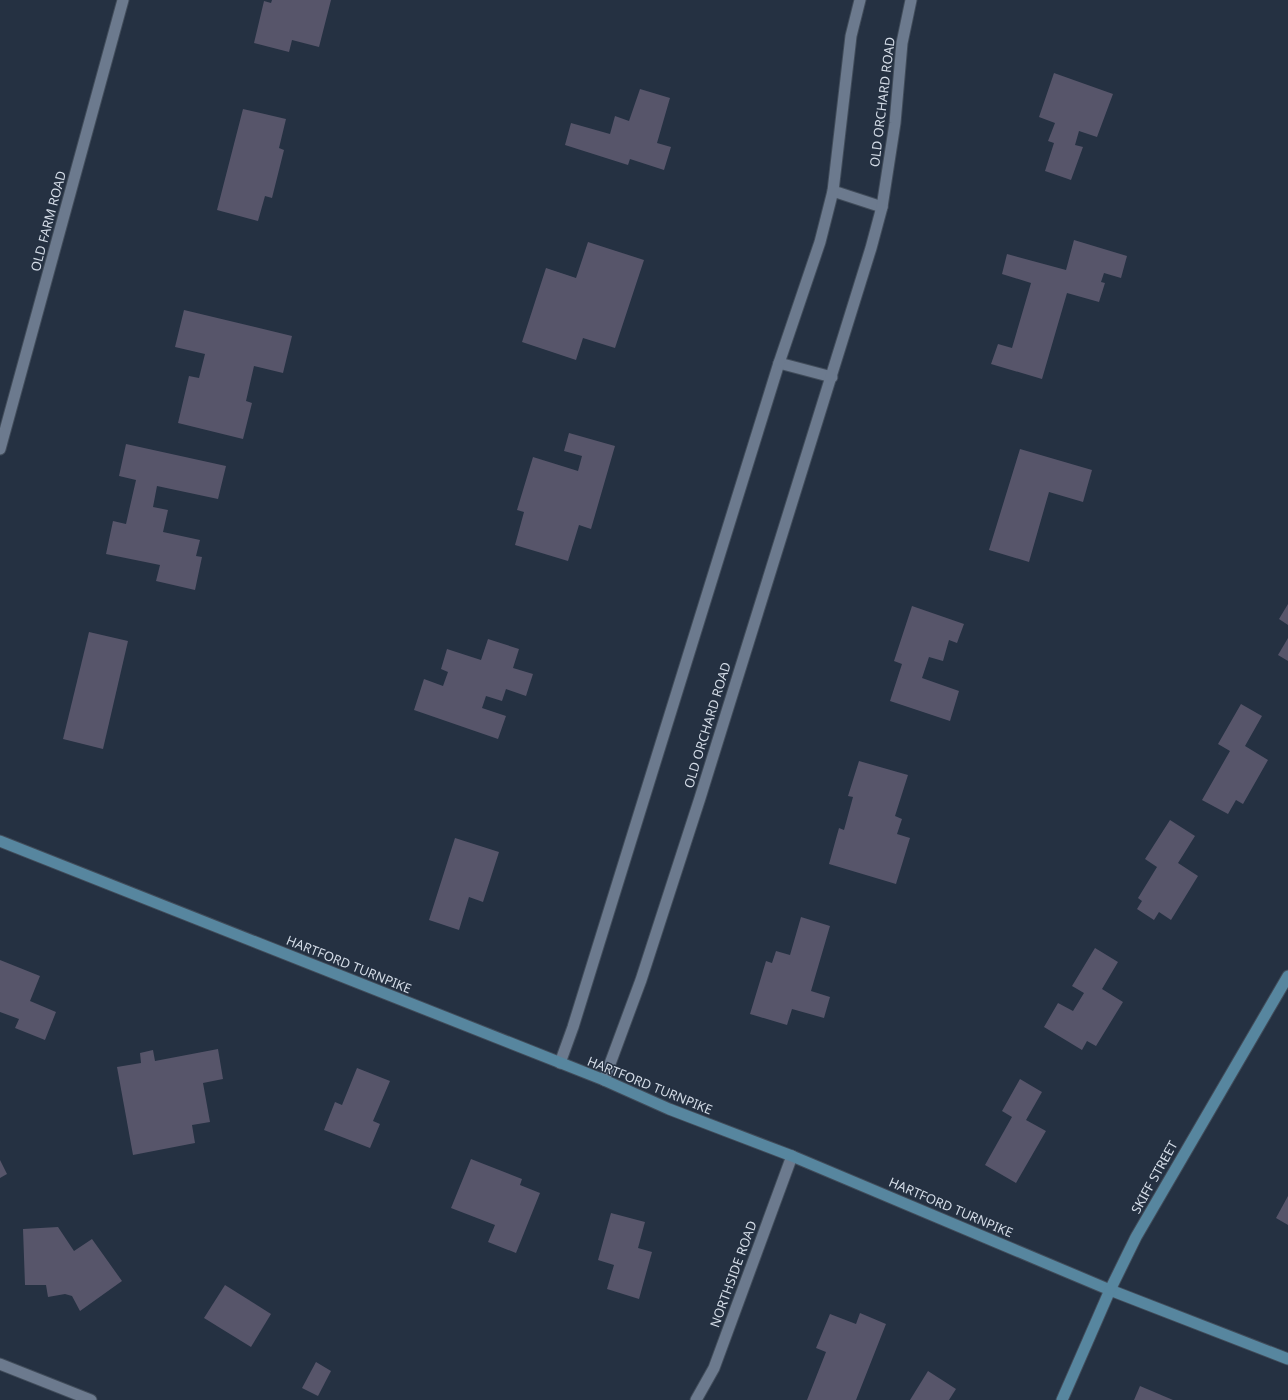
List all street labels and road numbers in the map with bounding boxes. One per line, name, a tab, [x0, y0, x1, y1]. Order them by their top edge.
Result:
street label: OLD ORCHARD ROAD	[865, 36, 899, 168]
street label: OLD FARM ROAD	[26, 169, 70, 273]
street label: OLD ORCHARD ROAD	[679, 660, 735, 790]
street label: HARTFORD TURNPIKE	[284, 931, 414, 997]
street label: HARTFORD TURNPIKE	[585, 1052, 715, 1118]
street label: SKIFF STREET	[1127, 1137, 1182, 1217]
street label: HARTFORD TURNPIKE	[886, 1173, 1016, 1241]
street label: NORTHSIDE ROAD	[705, 1218, 761, 1330]

